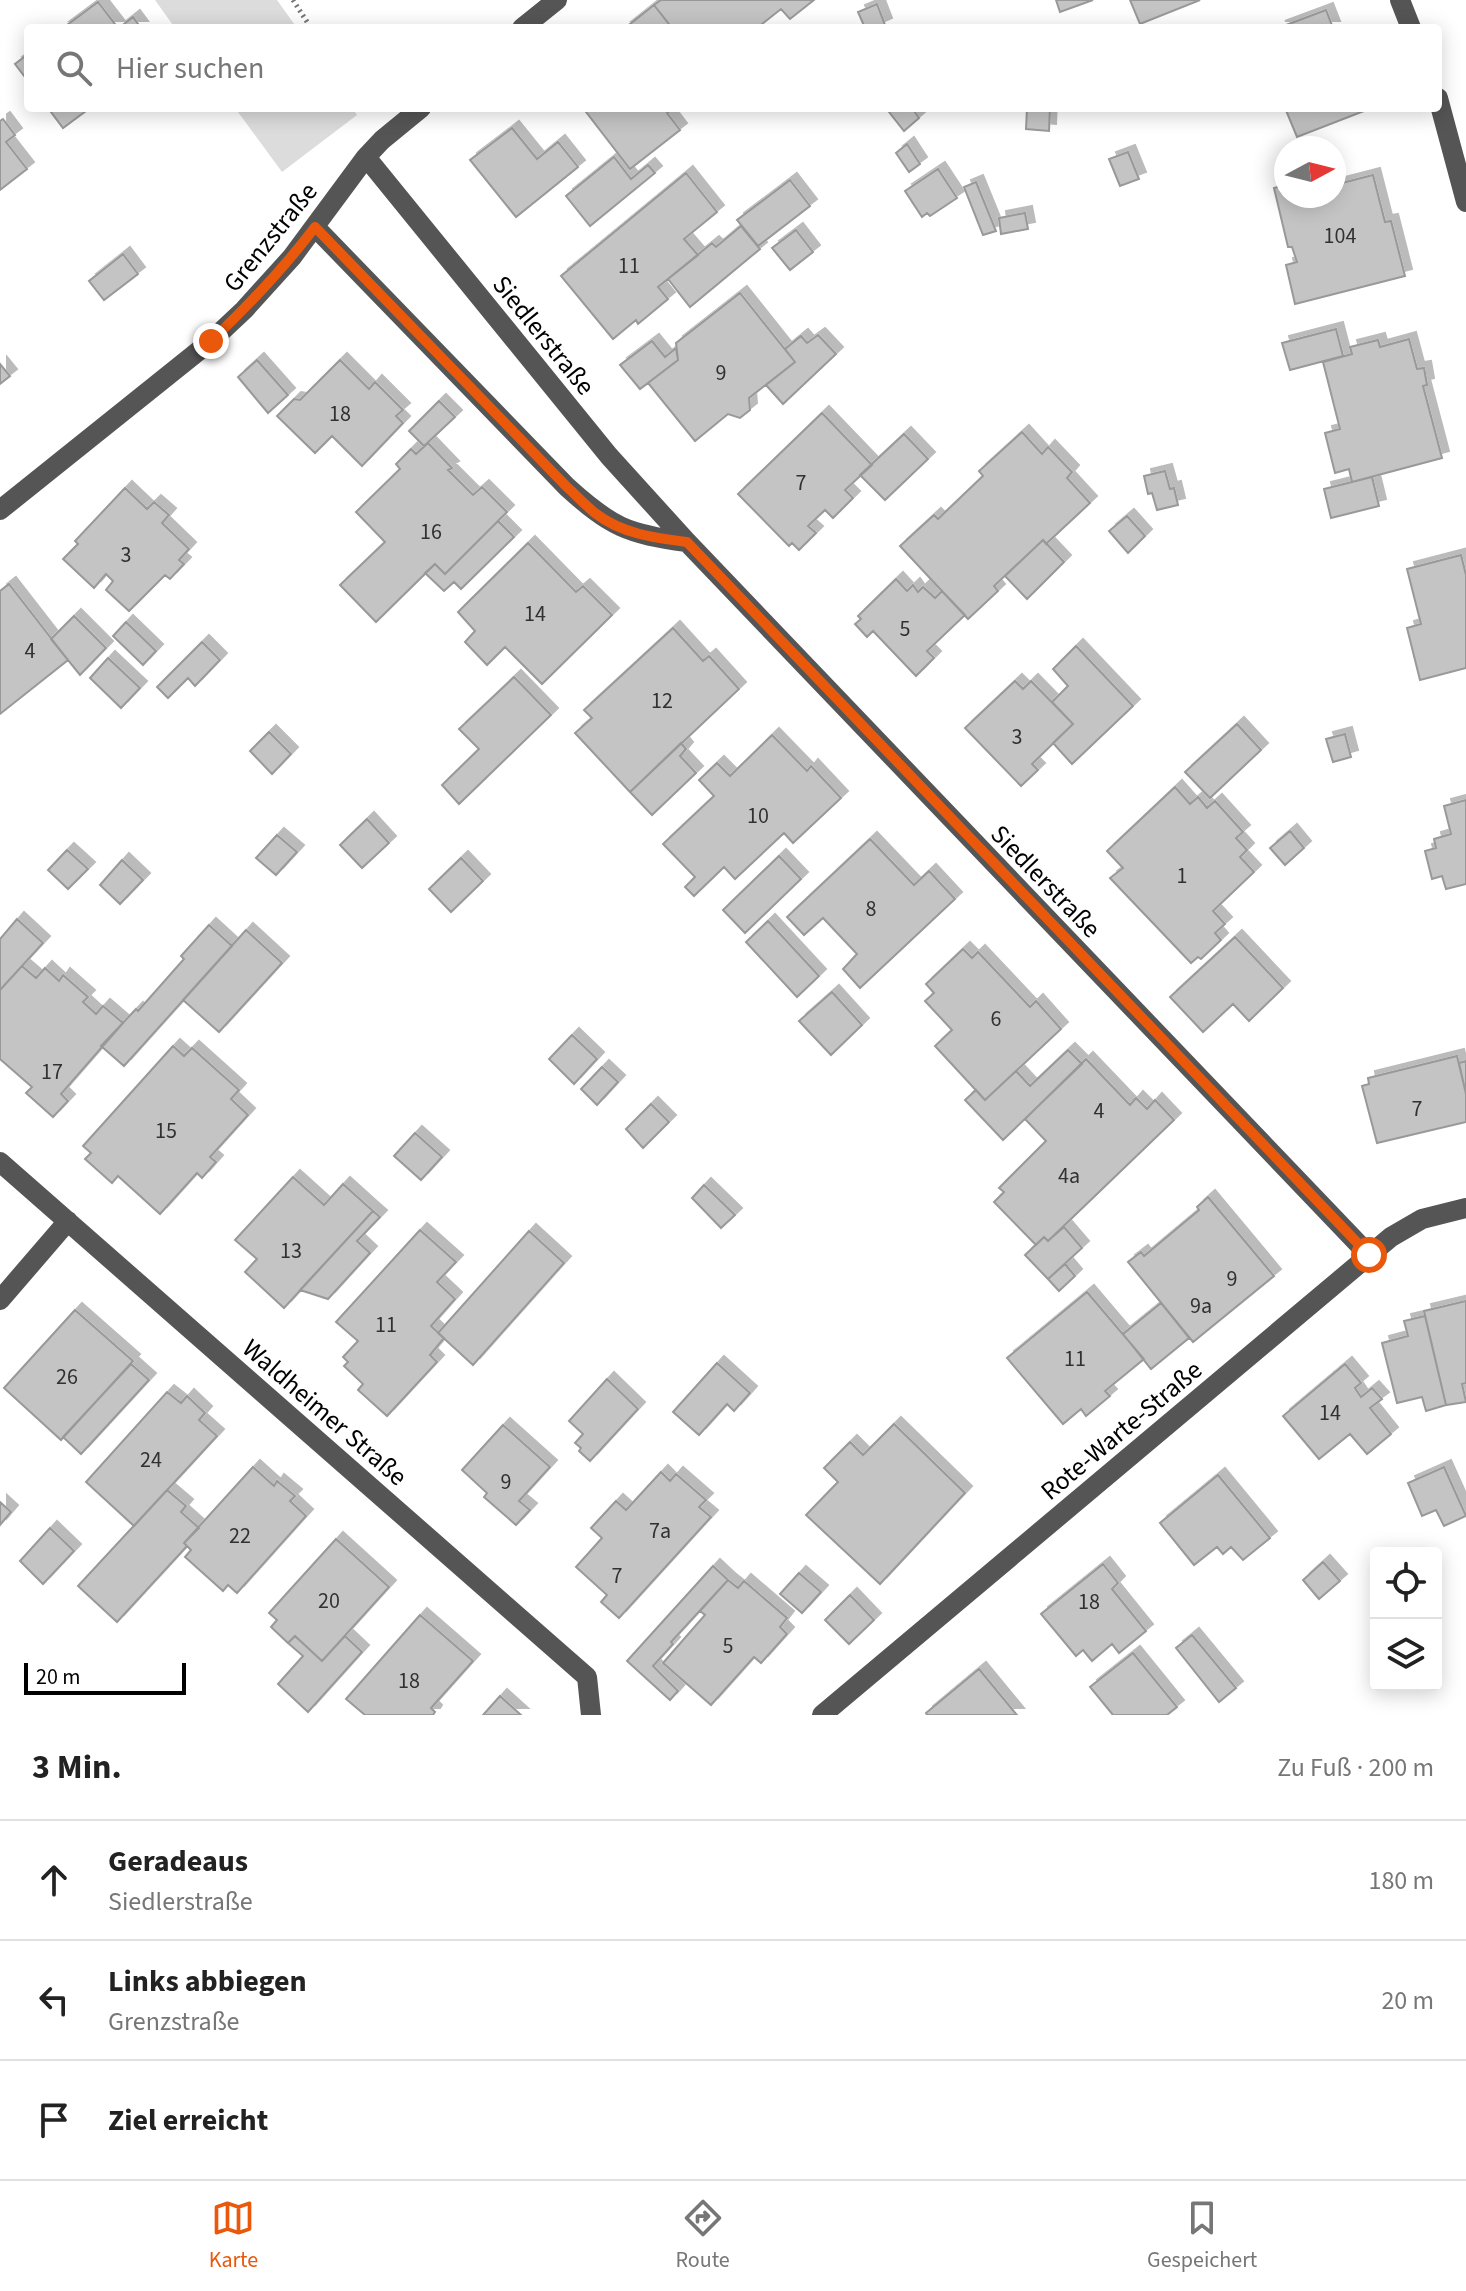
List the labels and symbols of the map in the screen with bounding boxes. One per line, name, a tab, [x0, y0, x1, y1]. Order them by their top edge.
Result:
north arrow	[1274, 136, 1346, 208]
street label: Grenzstraße	[215, 175, 326, 300]
house number: 104	[1324, 220, 1356, 252]
house number: 11	[618, 250, 640, 282]
street label: Siedlerstraße	[484, 267, 603, 403]
route end	[193, 323, 229, 359]
house number: 9	[716, 357, 726, 389]
house number: 18	[329, 398, 351, 430]
house number: 7	[796, 467, 807, 499]
house number: 16	[420, 516, 442, 548]
house number: 3	[121, 539, 131, 571]
house number: 14	[524, 598, 546, 630]
house number: 5	[900, 613, 910, 645]
house number: 4	[25, 635, 36, 667]
house number: 12	[651, 685, 673, 717]
house number: 3	[1012, 721, 1022, 753]
house number: 10	[747, 800, 769, 832]
street label: Siedlerstraße	[982, 816, 1109, 946]
house number: 1	[1177, 860, 1187, 892]
house number: 8	[866, 893, 877, 925]
house number: 6	[991, 1003, 1002, 1035]
house number: 17	[41, 1056, 63, 1088]
house number: 7	[1412, 1093, 1423, 1125]
house number: 4	[1094, 1095, 1105, 1127]
house number: 15	[155, 1115, 177, 1147]
house number: 4a	[1058, 1160, 1080, 1192]
house number: 13	[280, 1235, 302, 1267]
route start	[1351, 1237, 1387, 1273]
house number: 9	[1227, 1263, 1237, 1295]
house number: 9a	[1190, 1290, 1212, 1322]
house number: 11	[375, 1309, 397, 1341]
street label: Waldheimer Straße	[234, 1330, 415, 1494]
house number: 11	[1064, 1343, 1086, 1375]
street label: Rote-Warte-Straße	[1033, 1352, 1210, 1509]
house number: 26	[56, 1361, 78, 1393]
house number: 14	[1319, 1397, 1341, 1429]
house number: 24	[140, 1444, 162, 1476]
house number: 9	[501, 1466, 511, 1498]
house number: 7a	[649, 1515, 671, 1547]
house number: 22	[229, 1520, 251, 1552]
house number: 7	[612, 1560, 623, 1592]
house number: 20	[318, 1585, 340, 1617]
house number: 18	[1078, 1586, 1100, 1618]
house number: 5	[723, 1630, 733, 1662]
scale bar	[24, 1659, 186, 1695]
house number: 18	[398, 1665, 420, 1697]

